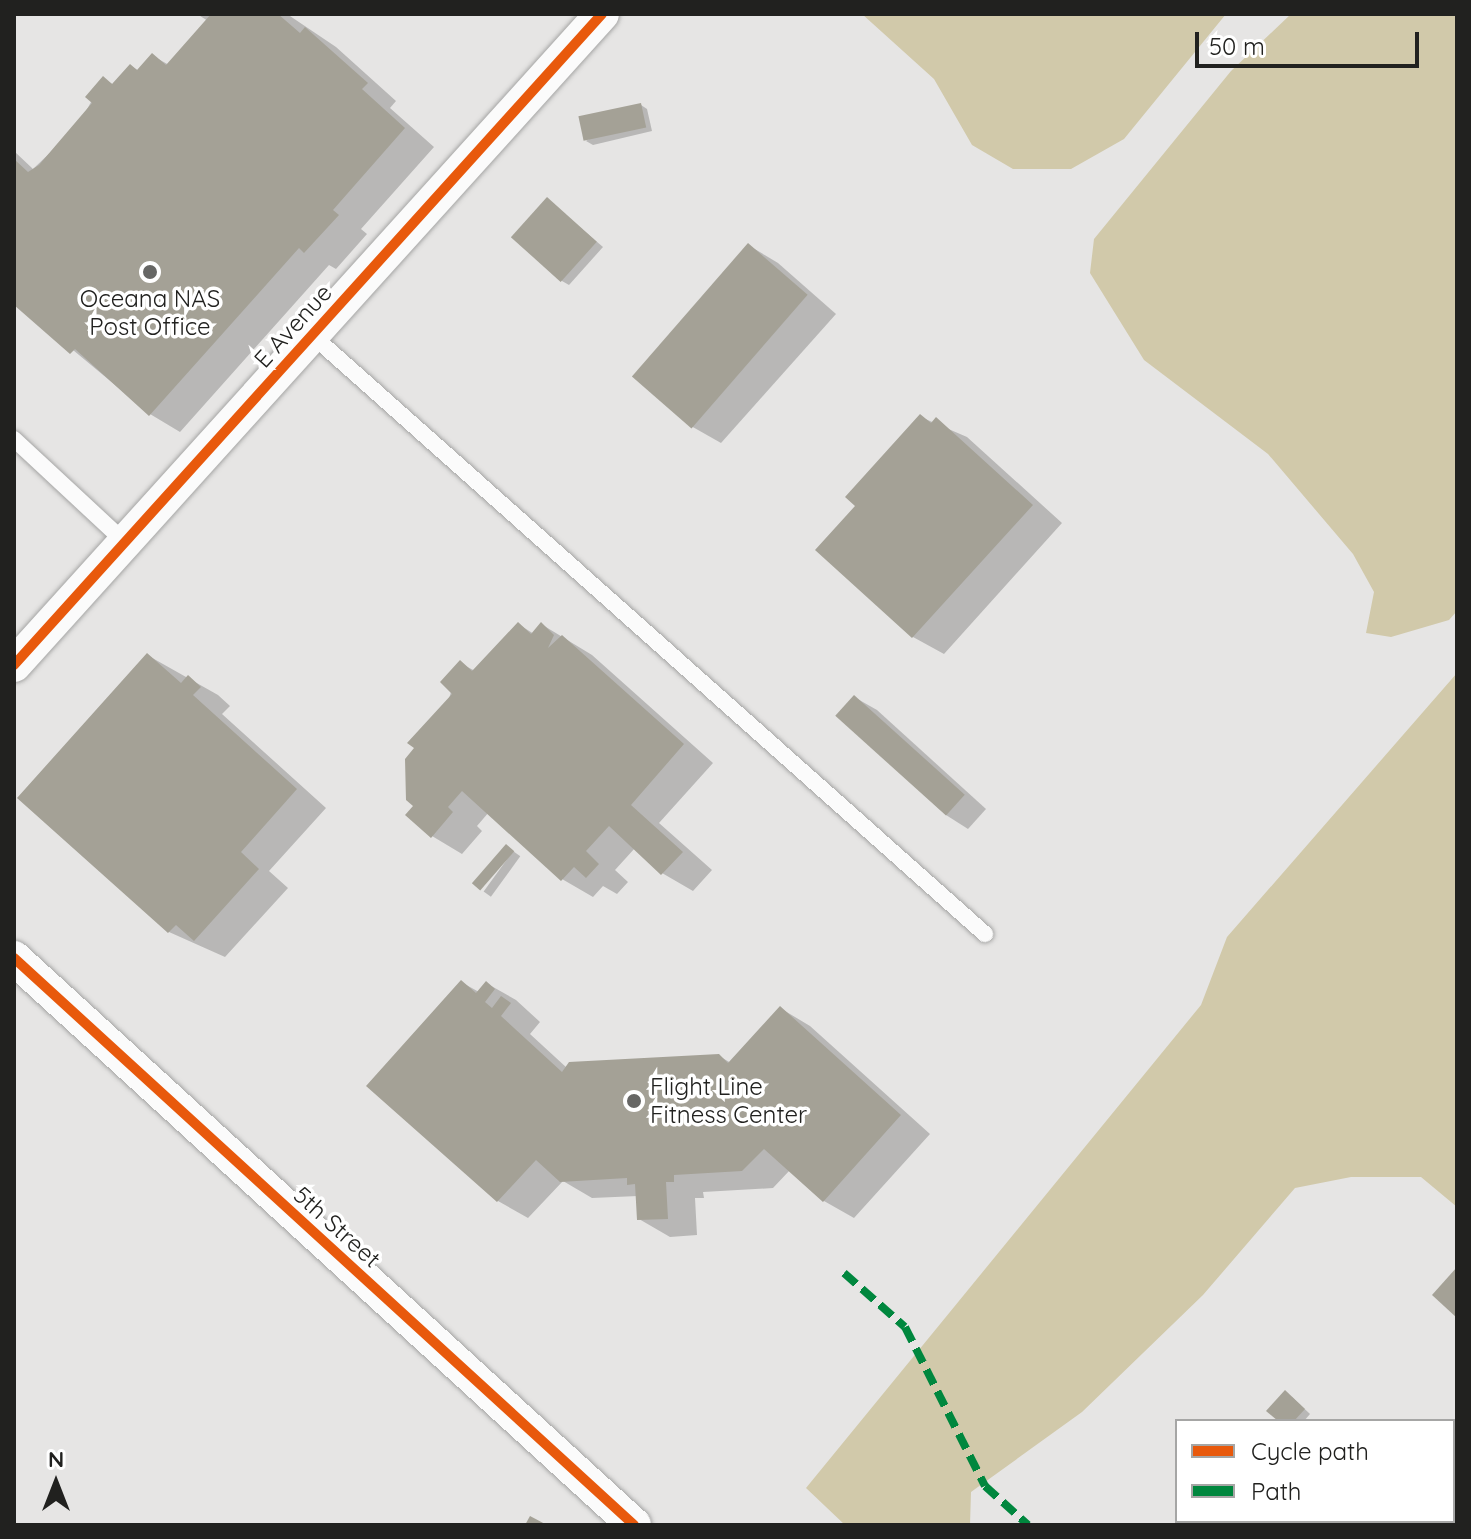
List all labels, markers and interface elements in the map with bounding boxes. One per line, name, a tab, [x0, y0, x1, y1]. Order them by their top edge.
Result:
scale bar	[1199, 16, 1423, 66]
text: 50 m	[1209, 31, 1265, 61]
marker: Oceana NAS Post Office	[141, 263, 159, 281]
street label: E Avenue	[248, 278, 338, 374]
place label: Oceana NAS Post Office	[80, 285, 220, 341]
place label: Flight Line Fitness Center	[650, 1073, 807, 1129]
marker: Flight Line Fitness Center	[625, 1092, 643, 1110]
street label: 5th Street	[288, 1181, 386, 1273]
legend	[1175, 1419, 1455, 1523]
text: Cycle path	[1251, 1436, 1369, 1466]
north arrow	[16, 1443, 96, 1523]
text: N	[48, 1445, 64, 1473]
text: Path	[1251, 1476, 1302, 1506]

